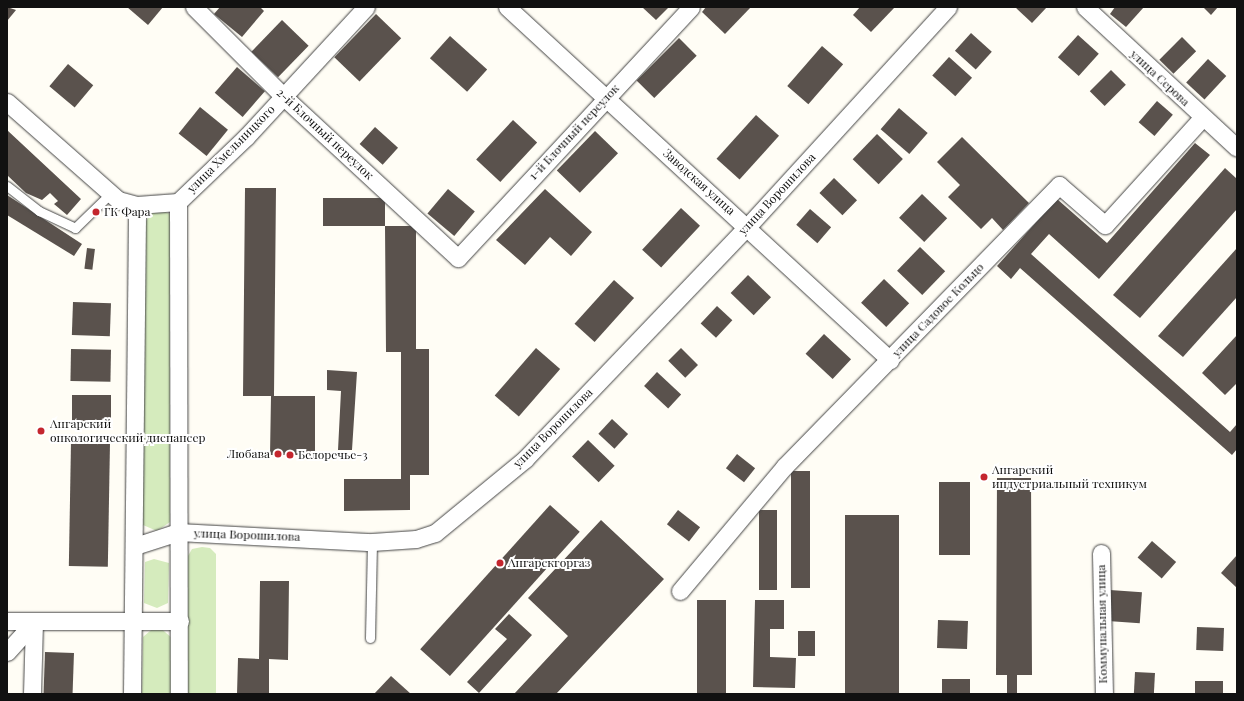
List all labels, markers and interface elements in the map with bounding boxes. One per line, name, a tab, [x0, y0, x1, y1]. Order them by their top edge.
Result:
street label: улица Серова	[1127, 47, 1193, 109]
street label: 1-й Блочный переулок	[526, 81, 622, 183]
street label: 2-й Блочный переулок	[274, 85, 376, 183]
street label: улица Хмельницкого	[184, 102, 278, 196]
street label: Заводская улица	[660, 146, 738, 218]
street label: улица Ворошилова	[735, 150, 819, 238]
place label: ГК Фара	[104, 205, 151, 219]
marker: ГК Фара	[91, 207, 101, 217]
street label: улица Садовое Кольцо	[889, 260, 987, 360]
street label: улица Ворошилова	[510, 385, 596, 471]
place label: Ангарский онкологический диспансер	[50, 417, 205, 445]
marker: Ангарский онкологический диспансер	[35, 425, 47, 437]
place label: Любава	[227, 447, 270, 461]
place label: Белоречье-3	[298, 448, 368, 462]
marker: Любава	[273, 449, 283, 459]
marker: Белоречье-3	[285, 450, 295, 460]
place label: Ангарский индустриальный техникум	[992, 463, 1147, 491]
marker: Ангарский индустриальный техникум	[979, 472, 989, 482]
street label: улица Ворошилова	[194, 526, 300, 544]
place label: Ангарскгоргаз	[508, 556, 590, 570]
marker: Ангарскгоргаз	[495, 558, 505, 568]
street label: Коммунальная улица	[1094, 564, 1110, 684]

